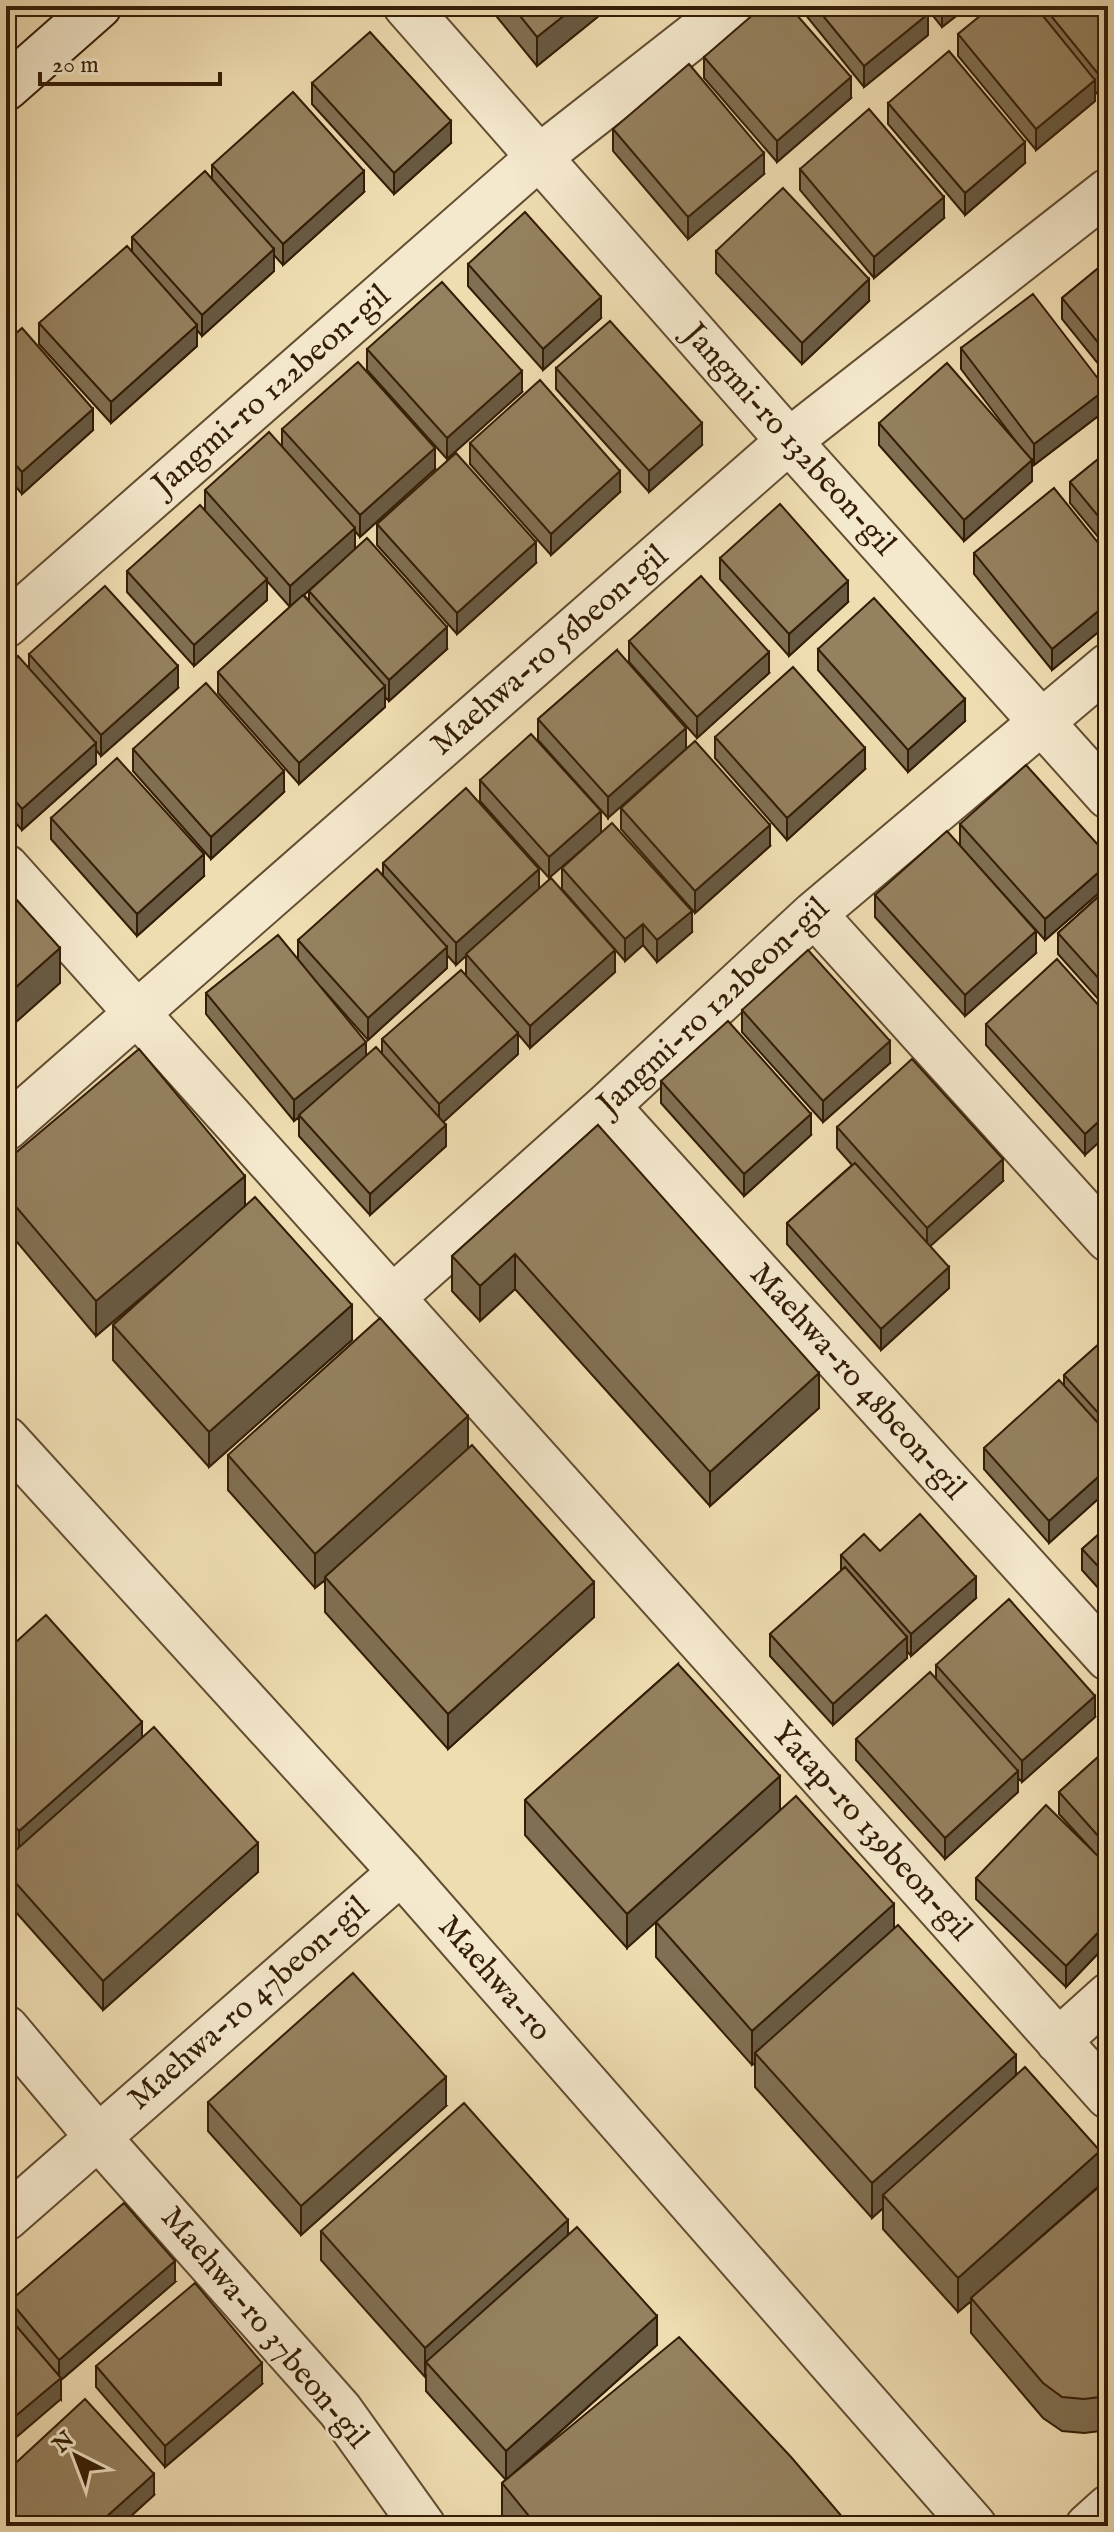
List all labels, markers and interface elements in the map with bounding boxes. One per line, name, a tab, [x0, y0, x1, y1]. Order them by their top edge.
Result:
scale bar	[40, 36, 220, 86]
text: 20 m	[52, 50, 99, 81]
street label: Jangmi-ro 122beon-gil	[142, 276, 400, 508]
street label: Jangmi-ro 132beon-gil	[672, 313, 904, 565]
street label: Maehwa-ro 56beon-gil	[423, 537, 677, 765]
street label: Jangmi-ro 122beon-gil	[587, 889, 839, 1127]
street label: Maehwa-ro 48beon-gil	[740, 1255, 974, 1509]
street label: Yatap-ro 139beon-gil	[762, 1714, 980, 1950]
street label: Maehwa-ro 47beon-gil	[120, 1888, 378, 2120]
street label: Maehwa-ro	[428, 1908, 560, 2050]
street label: Maehwa-ro 37beon-gil	[151, 2199, 377, 2458]
north arrow	[36, 2416, 116, 2496]
text: N	[47, 2426, 80, 2460]

